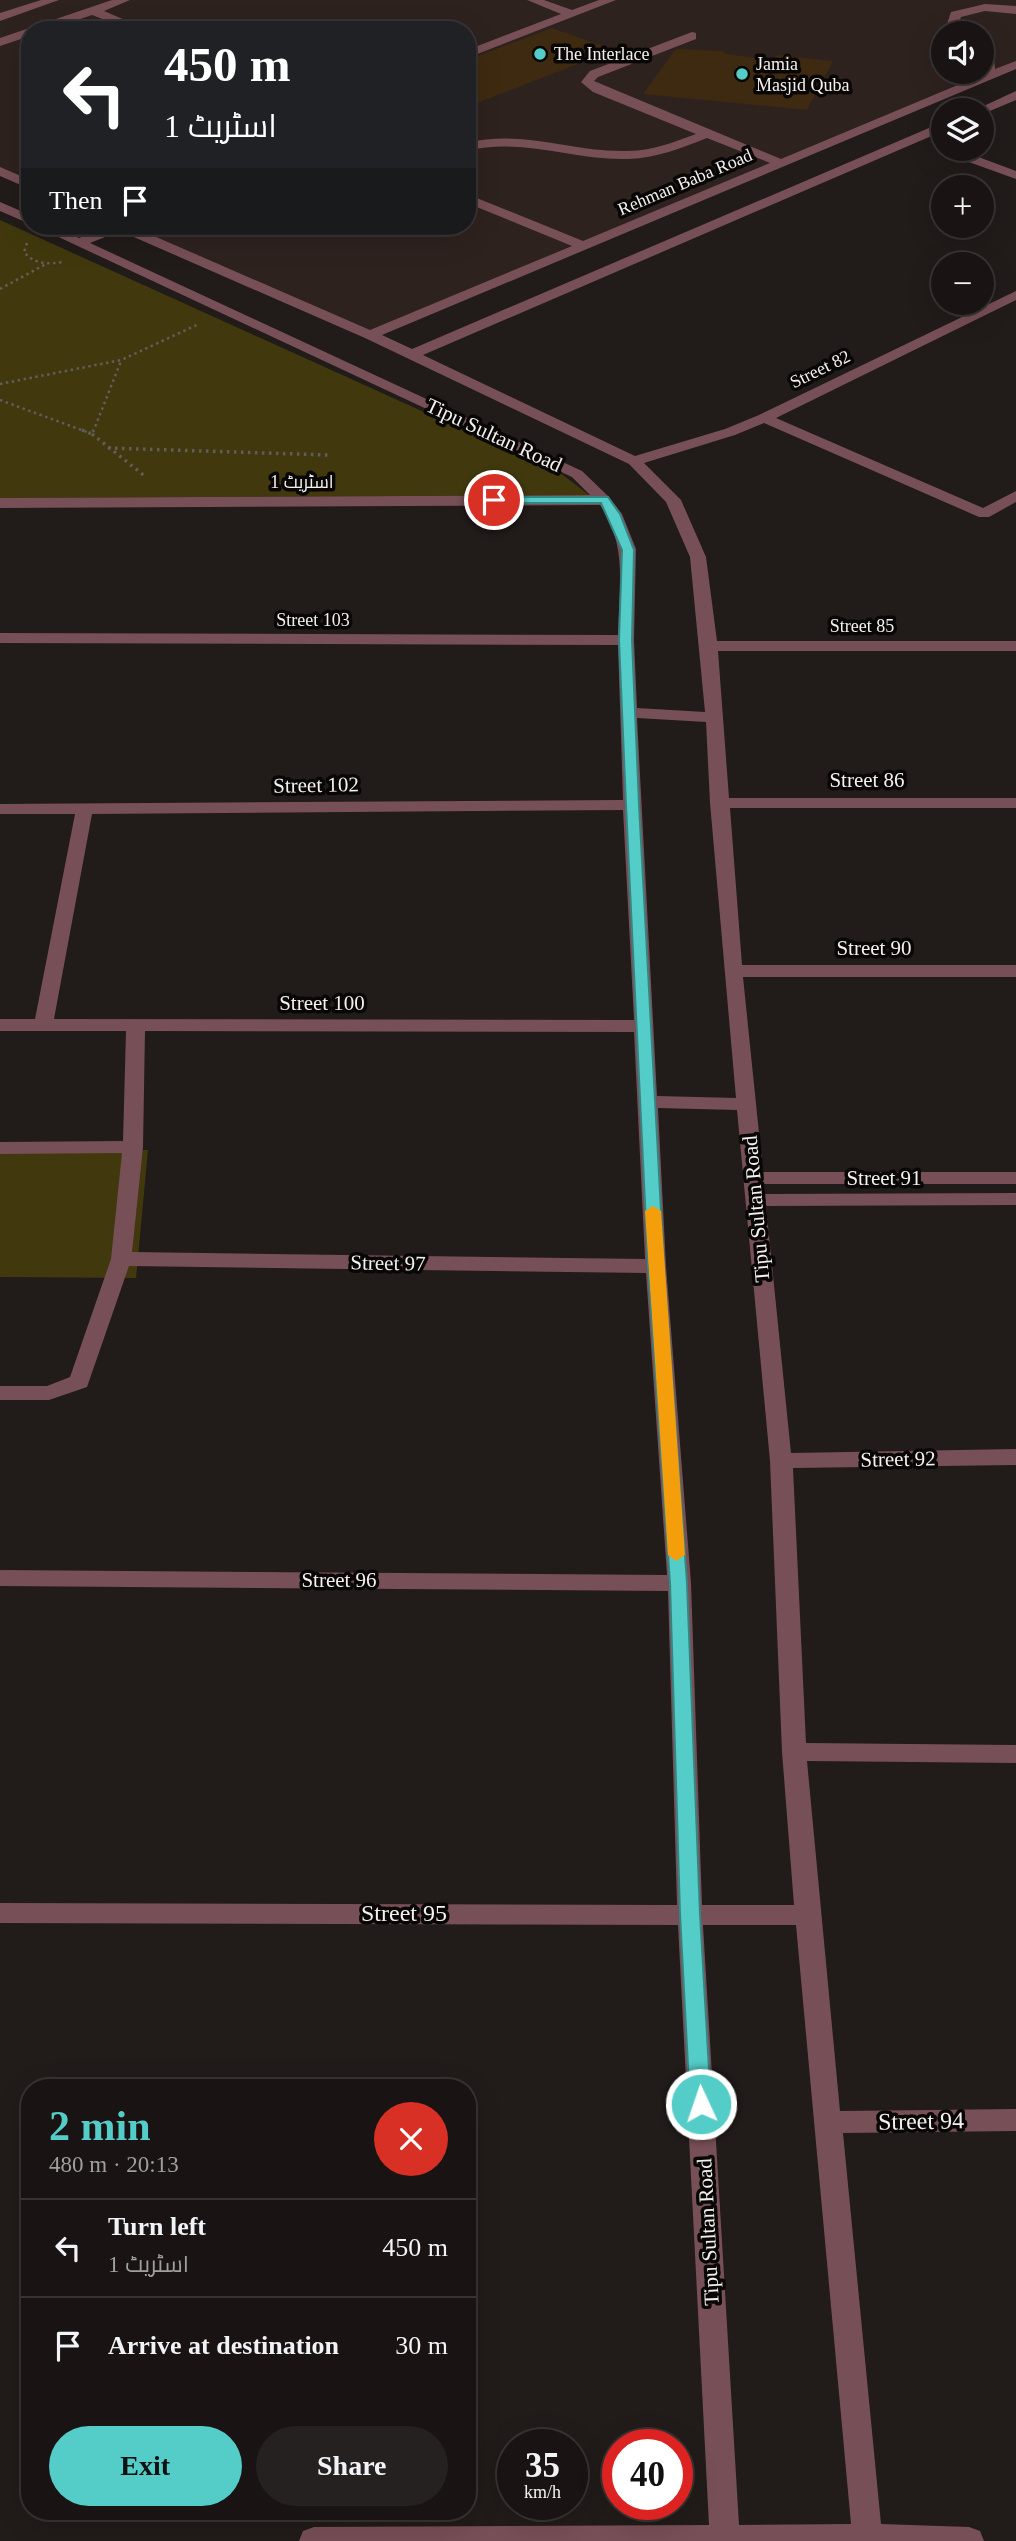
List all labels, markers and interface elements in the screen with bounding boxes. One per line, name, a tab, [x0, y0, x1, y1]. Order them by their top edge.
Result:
map controls	[931, 21, 994, 315]
button: sound	[931, 21, 994, 84]
text: 450 m	[164, 37, 291, 92]
place label: The Interlace	[554, 44, 649, 64]
marker: The Interlace	[532, 46, 548, 62]
icon: left	[49, 49, 140, 140]
place label: Jamia Masjid Quba	[756, 54, 850, 95]
marker: Jamia Masjid Quba	[734, 66, 750, 82]
button: layers	[931, 98, 994, 161]
text: اسٹریٹ 1	[164, 108, 277, 144]
street label: Rehman Baba Road	[615, 145, 755, 219]
button: +	[931, 175, 994, 238]
icon: arrive	[116, 182, 154, 220]
text: Then	[49, 186, 102, 215]
button: −	[931, 252, 994, 315]
street label: Street 82	[787, 346, 853, 392]
street label: Tipu Sultan Road	[422, 393, 566, 477]
pin	[464, 470, 524, 530]
street label: اسٹریٹ 1	[270, 472, 334, 493]
icon: arrive	[475, 481, 513, 519]
street label: Street 103	[276, 610, 350, 630]
street label: Street 85	[830, 616, 894, 636]
street label: Street 86	[829, 768, 905, 792]
street label: Street 102	[273, 772, 359, 798]
street label: Street 90	[836, 936, 912, 960]
street label: Street 100	[279, 991, 365, 1015]
street label: Tipu Sultan Road	[738, 1134, 774, 1283]
street label: Street 91	[846, 1166, 922, 1190]
street label: Street 97	[350, 1250, 426, 1276]
street label: Street 92	[860, 1446, 936, 1472]
street label: Street 96	[301, 1568, 377, 1592]
street label: Street 95	[361, 1900, 447, 1926]
position arrow	[664, 2067, 738, 2141]
button: close	[374, 2102, 448, 2176]
text: 2 min	[49, 2103, 151, 2149]
street label: Street 94	[878, 2107, 964, 2135]
text: 480 m · 20:13	[49, 2152, 179, 2177]
street label: Tipu Sultan Road	[692, 2157, 724, 2306]
text: Turn left	[108, 2212, 206, 2241]
icon: left	[49, 2229, 87, 2267]
text: 450 m	[382, 2233, 448, 2262]
text: اسٹریٹ 1	[108, 2252, 189, 2277]
icon: arrive	[49, 2327, 87, 2365]
text: Arrive at destination	[108, 2331, 339, 2360]
text: 30 m	[395, 2331, 448, 2360]
button: Exit	[49, 2426, 242, 2506]
button: Share	[256, 2426, 448, 2506]
speed limit sign: 40	[602, 2429, 693, 2520]
text: 35	[525, 2446, 560, 2485]
text: km/h	[524, 2482, 561, 2502]

